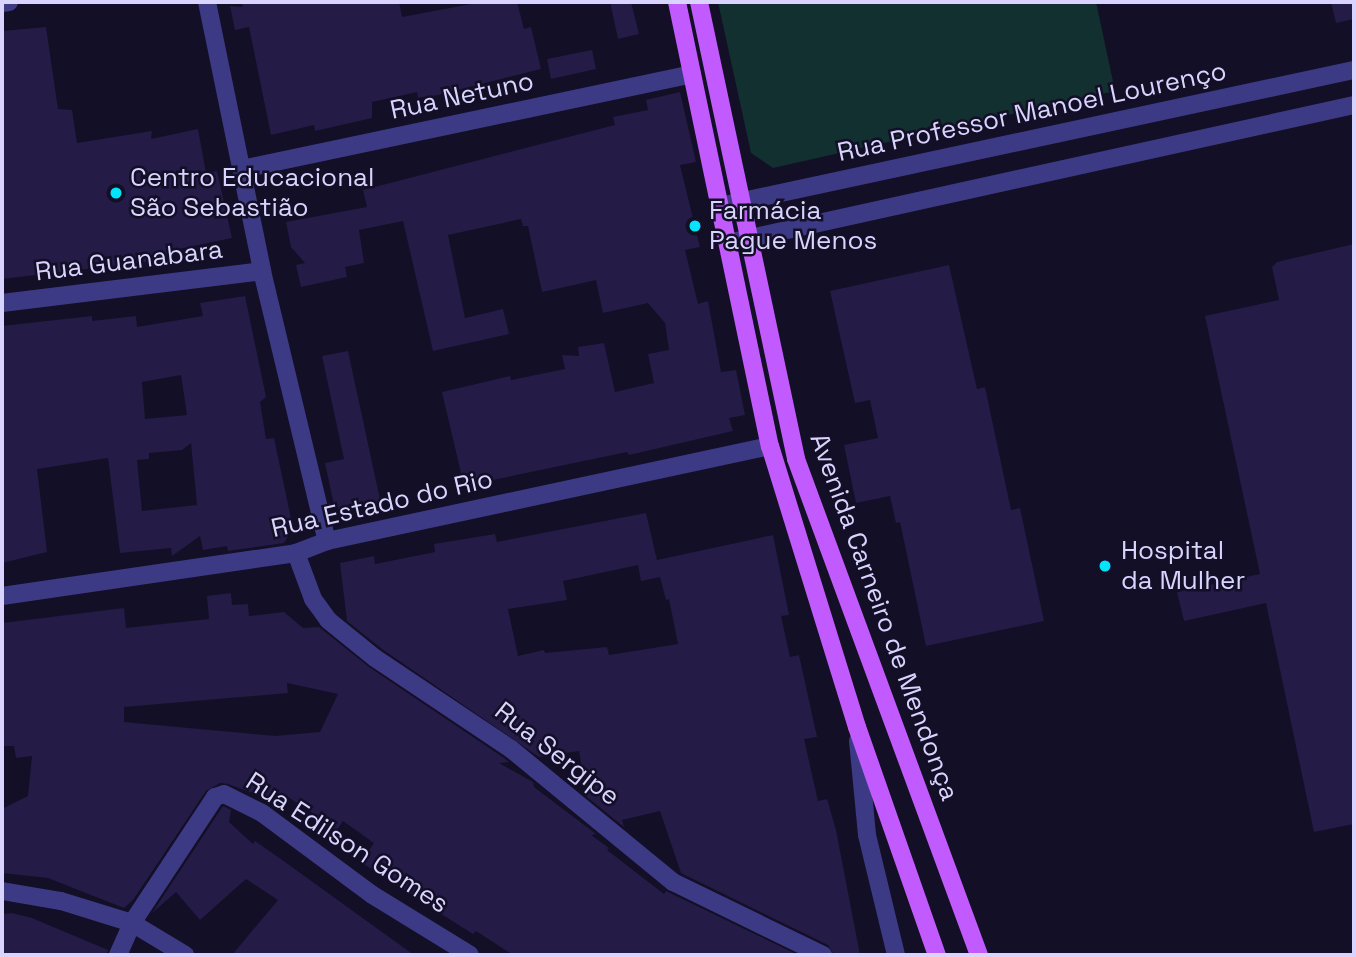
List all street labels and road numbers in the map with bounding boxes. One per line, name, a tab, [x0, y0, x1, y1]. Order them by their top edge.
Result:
street label: Rua Professor Manoel Lourenço	[835, 55, 1229, 169]
street label: Rua Netuno	[387, 66, 537, 126]
street label: Rua Guanabara	[33, 234, 225, 288]
street label: Avenida Carneiro de Mendonça	[803, 429, 965, 805]
street label: Rua Estado do Rio	[268, 463, 496, 545]
street label: Rua Sergipe	[488, 696, 626, 812]
street label: Rua Edilson Gomes	[240, 766, 454, 920]

